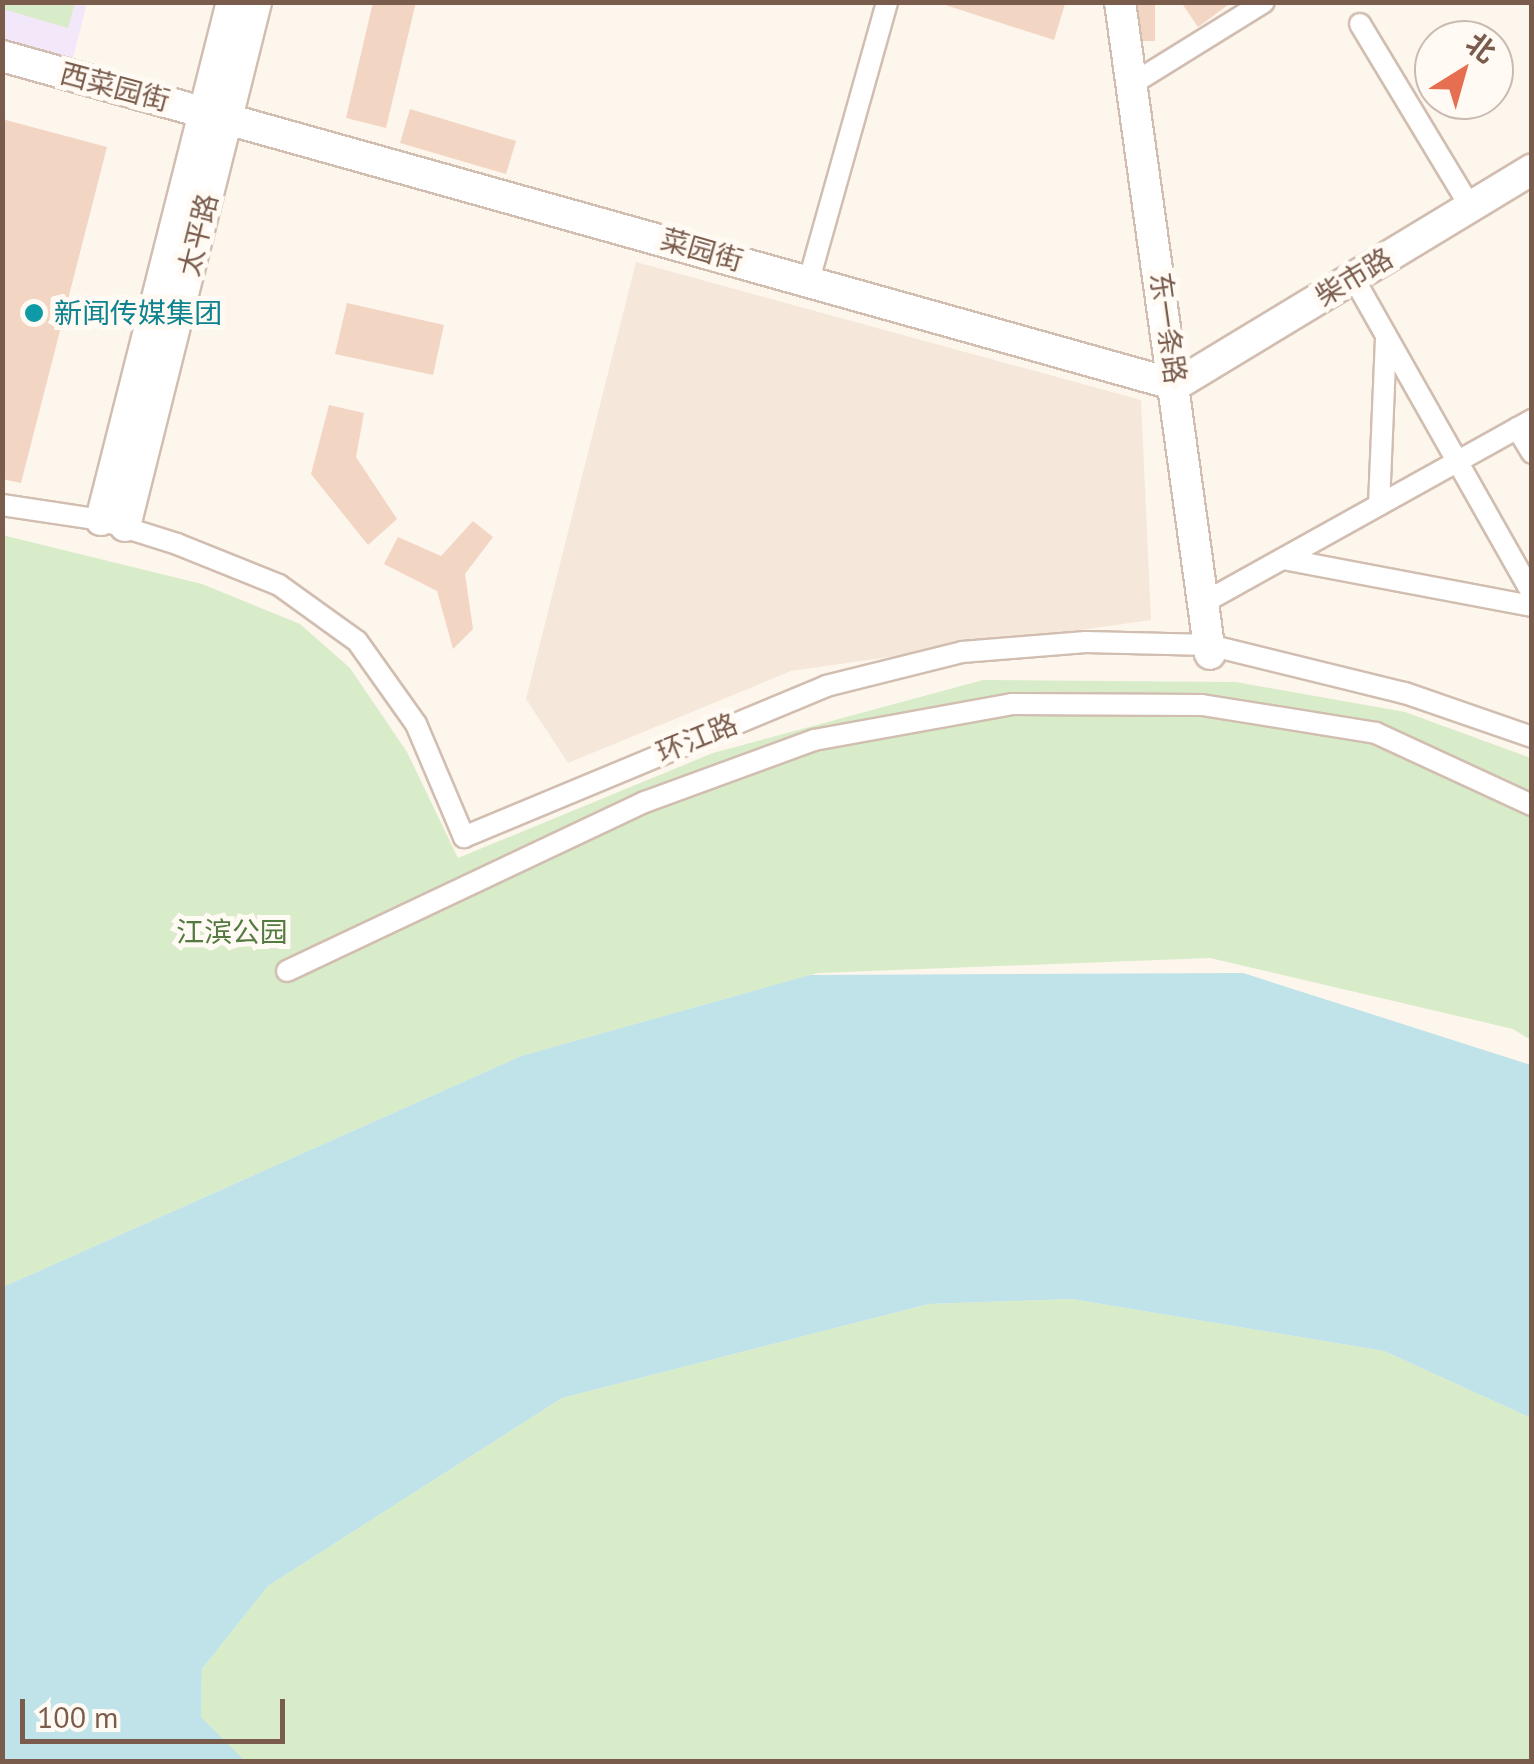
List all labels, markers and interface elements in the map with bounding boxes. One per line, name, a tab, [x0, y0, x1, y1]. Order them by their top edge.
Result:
north arrow	[1414, 20, 1514, 120]
text: 北	[1459, 24, 1503, 70]
street label: 西菜园街	[57, 56, 173, 118]
street label: 太平路	[172, 190, 224, 280]
street label: 菜园街	[657, 222, 747, 278]
street label: 柴市路	[1309, 241, 1399, 313]
street label: 东一条路	[1144, 270, 1192, 386]
place label: 新闻传媒集团	[54, 296, 222, 330]
marker: 新闻传媒集团	[23, 302, 45, 324]
street label: 环江路	[652, 707, 742, 769]
park label: 江滨公园	[176, 915, 288, 949]
scale bar	[25, 1679, 290, 1741]
text: 100 m	[37, 1697, 118, 1736]

